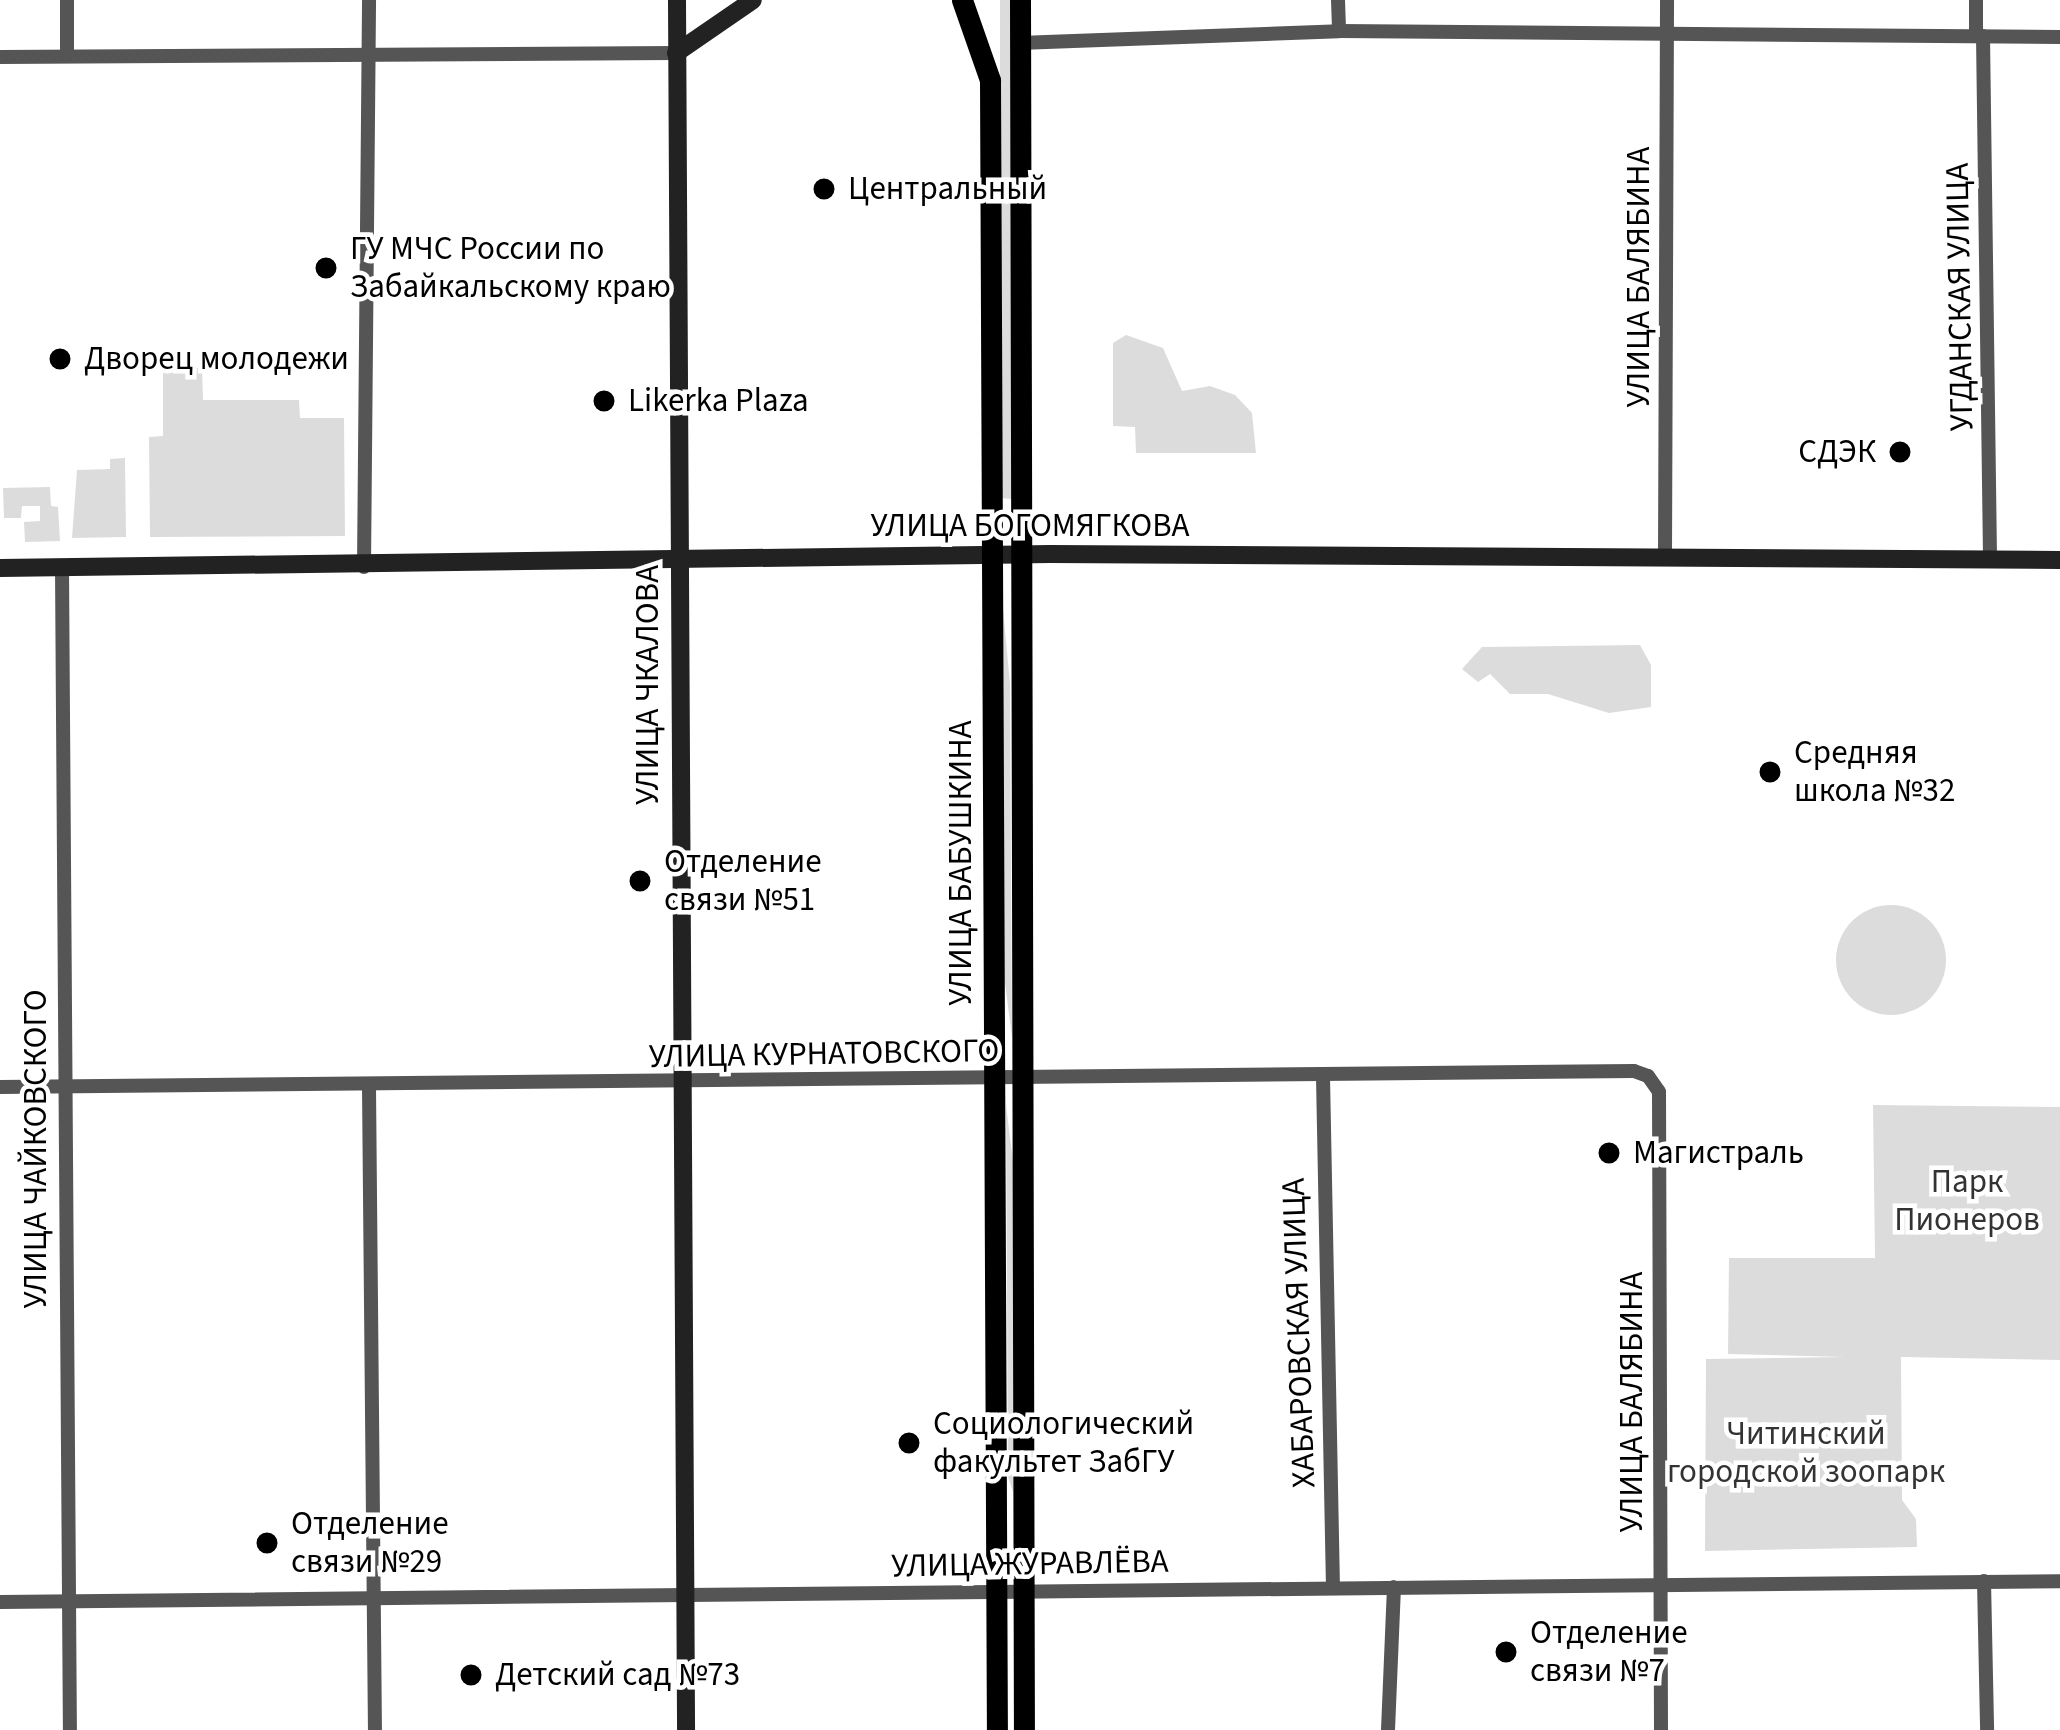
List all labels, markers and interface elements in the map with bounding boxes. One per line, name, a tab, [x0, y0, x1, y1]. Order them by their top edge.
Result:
street label: УЛИЦА БАЛЯБИНА	[1619, 147, 1659, 407]
street label: УГДАНСКАЯ УЛИЦА	[1938, 162, 1982, 432]
place label: Центральный	[848, 169, 1047, 209]
marker: Центральный	[811, 176, 837, 202]
place label: ГУ МЧС России по Забайкальскому краю	[350, 229, 671, 307]
marker: ГУ МЧС России по Забайкальскому краю	[313, 255, 339, 281]
place label: Дворец молодежи	[84, 339, 349, 379]
marker: Дворец молодежи	[47, 346, 73, 372]
place label: Likerka Plaza	[628, 381, 809, 421]
marker: Likerka Plaza	[591, 388, 617, 414]
place label: СДЭК	[1798, 432, 1876, 472]
marker: СДЭК	[1887, 439, 1913, 465]
street label: УЛИЦА БОГОМЯГКОВА	[871, 506, 1189, 546]
street label: УЛИЦА ЧКАЛОВА	[628, 565, 668, 805]
street label: УЛИЦА БАБУШКИНА	[941, 720, 981, 1006]
place label: Средняя школа №32	[1794, 733, 1955, 811]
marker: Средняя школа №32	[1757, 759, 1783, 785]
place label: Отделение связи №51	[664, 842, 822, 920]
marker: Отделение связи №51	[627, 868, 653, 894]
street label: УЛИЦА ЧАЙКОВСКОГО	[16, 989, 56, 1309]
street label: УЛИЦА КУРНАТОВСКОГО	[648, 1031, 1000, 1077]
place label: Магистраль	[1633, 1133, 1804, 1173]
marker: Магистраль	[1596, 1140, 1622, 1166]
park label: Парк Пионеров	[1894, 1162, 2040, 1240]
street label: ХАБАРОВСКАЯ УЛИЦА	[1274, 1177, 1324, 1489]
street label: УЛИЦА БАЛЯБИНА	[1612, 1272, 1652, 1532]
place label: Социологический факультет ЗабГУ	[933, 1404, 1194, 1482]
park label: Читинский городской зоопарк	[1667, 1414, 1945, 1492]
marker: Социологический факультет ЗабГУ	[896, 1430, 922, 1456]
place label: Отделение связи №29	[291, 1504, 449, 1582]
marker: Отделение связи №29	[254, 1530, 280, 1556]
street label: УЛИЦА ЖУРАВЛЁВА	[891, 1542, 1169, 1586]
place label: Отделение связи №7	[1530, 1613, 1688, 1691]
marker: Отделение связи №7	[1493, 1639, 1519, 1665]
place label: Детский сад №73	[495, 1655, 740, 1695]
marker: Детский сад №73	[458, 1662, 484, 1688]

